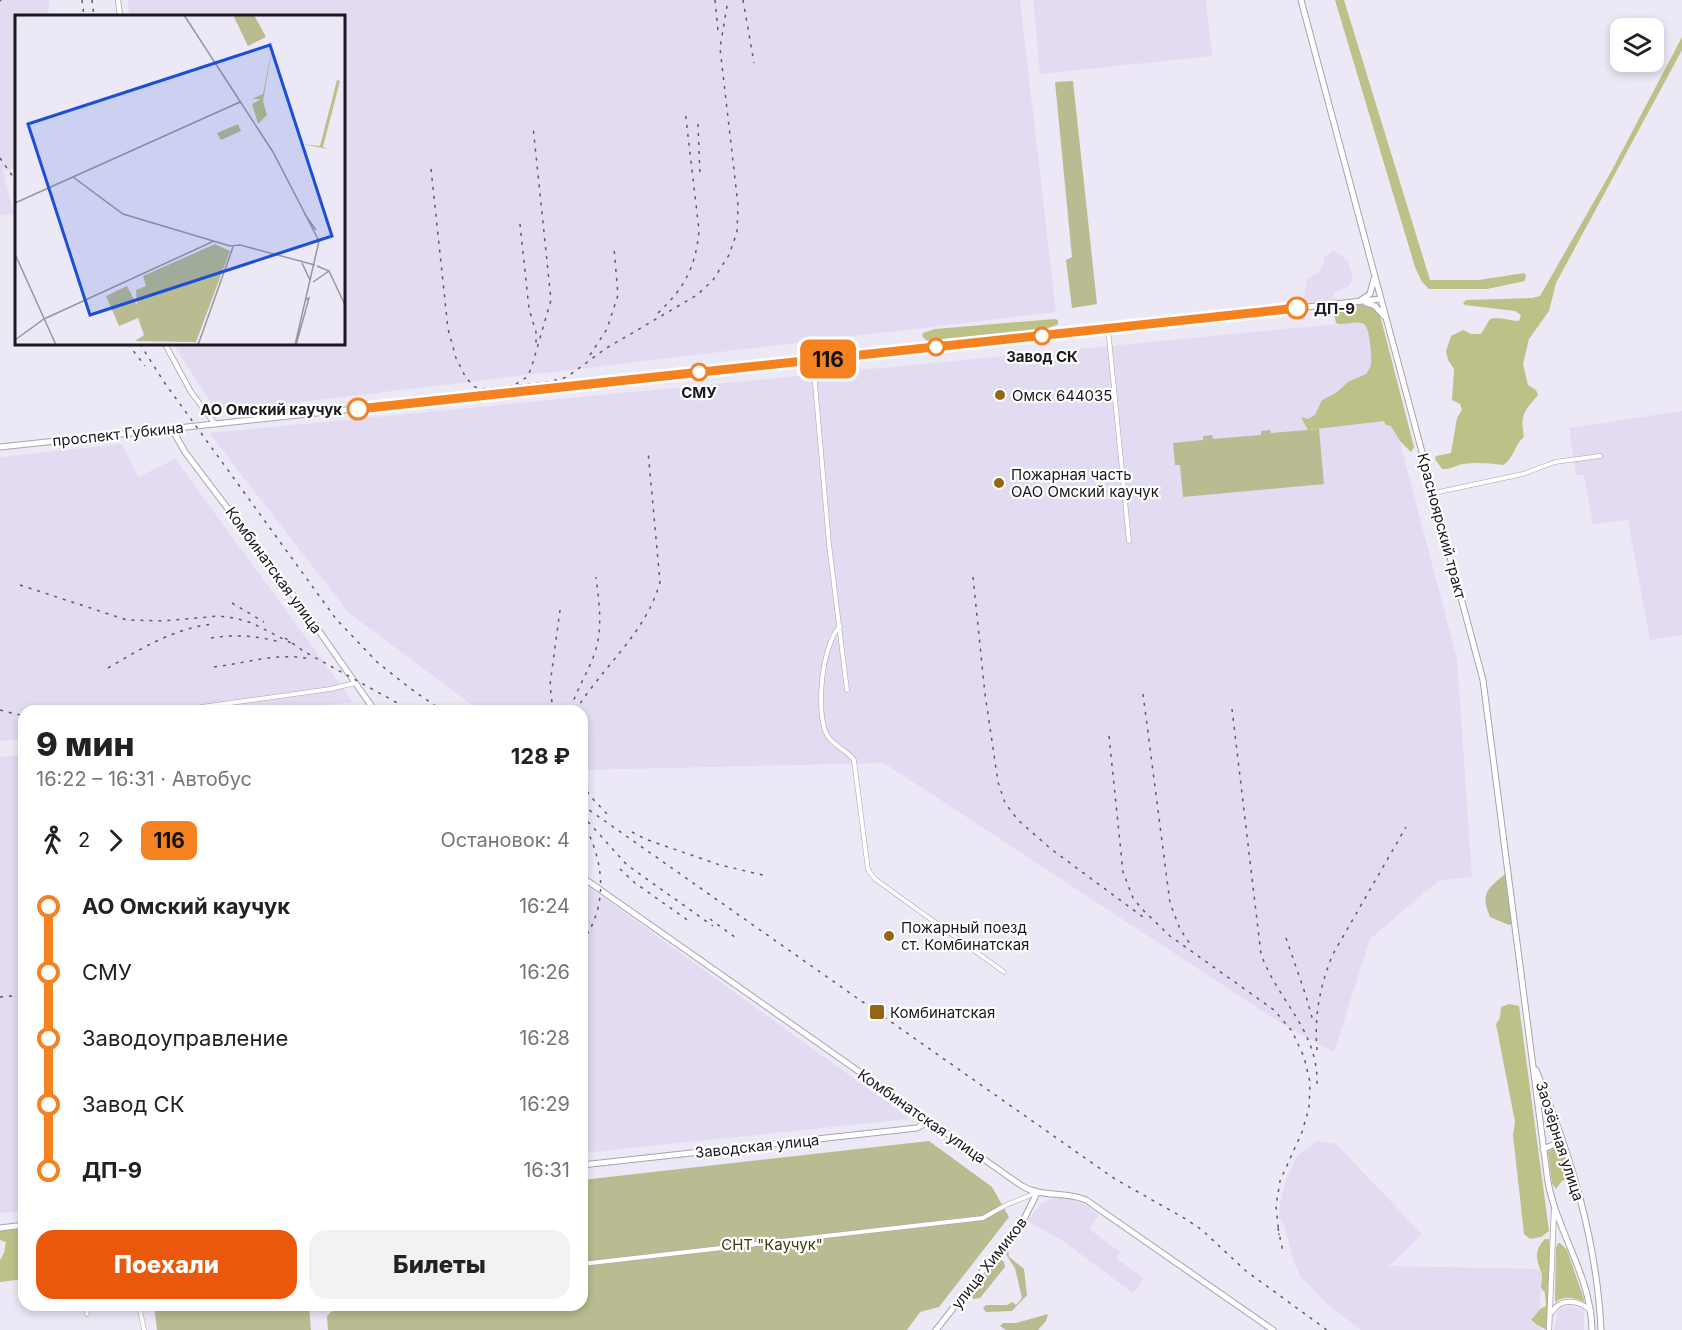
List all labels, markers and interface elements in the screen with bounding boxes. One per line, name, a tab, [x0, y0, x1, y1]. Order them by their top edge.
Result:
inset map	[15, 15, 345, 345]
map controls	[1610, 18, 1664, 72]
button: layers	[1610, 18, 1664, 72]
marker: ДП-9	[1286, 297, 1308, 319]
place label: ДП-9	[1314, 299, 1355, 318]
marker: Завод СК	[1033, 327, 1051, 345]
unlabelled marker	[927, 338, 945, 356]
line badge: 116	[794, 340, 862, 378]
text: 116	[812, 347, 844, 372]
place label: Завод СК	[1006, 347, 1078, 366]
marker: СМУ	[690, 363, 708, 381]
place label: СМУ	[681, 383, 717, 402]
place label: Омск 644035	[1012, 386, 1112, 405]
marker: Омск 644035	[993, 388, 1007, 402]
marker: АО Омский каучук	[347, 398, 369, 420]
place label: АО Омский каучук	[200, 400, 342, 419]
street label: проспект Губкина	[51, 418, 185, 450]
street label: Красноярский тракт	[1413, 451, 1471, 601]
place label: Пожарная часть ОАО Омский каучук	[1011, 465, 1159, 501]
marker: Пожарная часть ОАО Омский каучук	[992, 476, 1006, 490]
street label: Комбинатская улица	[222, 503, 326, 637]
text: 9 мин	[36, 724, 134, 764]
text: 128 ₽	[511, 743, 570, 769]
text: 16:22 – 16:31 · Автобус	[36, 767, 252, 791]
icon: walk	[36, 824, 69, 857]
icon: forward	[99, 824, 132, 857]
text: 2	[78, 828, 90, 852]
text: 116	[153, 828, 185, 853]
text: Остановок: 4	[440, 828, 570, 852]
text: АО Омский каучук	[82, 893, 290, 919]
text: 16:24	[519, 894, 570, 918]
place label: Пожарный поезд ст. Комбинатская	[901, 918, 1029, 954]
marker: Пожарный поезд ст. Комбинатская	[882, 929, 896, 943]
text: СМУ	[82, 959, 132, 985]
text: 16:26	[519, 960, 570, 984]
marker: Комбинатская	[868, 1003, 886, 1021]
place label: Комбинатская	[890, 1003, 995, 1022]
text: Заводоуправление	[82, 1025, 288, 1051]
text: 16:28	[519, 1026, 570, 1050]
street label: Комбинатская улица	[854, 1065, 990, 1167]
street label: Заозёрная улица	[1532, 1079, 1588, 1203]
text: Завод СК	[82, 1091, 184, 1117]
text: 16:29	[519, 1092, 570, 1116]
street label: Заводская улица	[694, 1130, 820, 1162]
text: ДП-9	[82, 1157, 142, 1183]
text: 16:31	[523, 1158, 570, 1182]
street label: улица Химиков	[947, 1213, 1031, 1313]
button: Поехали	[36, 1230, 297, 1299]
button: Билеты	[309, 1230, 570, 1299]
park label: СНТ "Каучук"	[721, 1235, 823, 1254]

